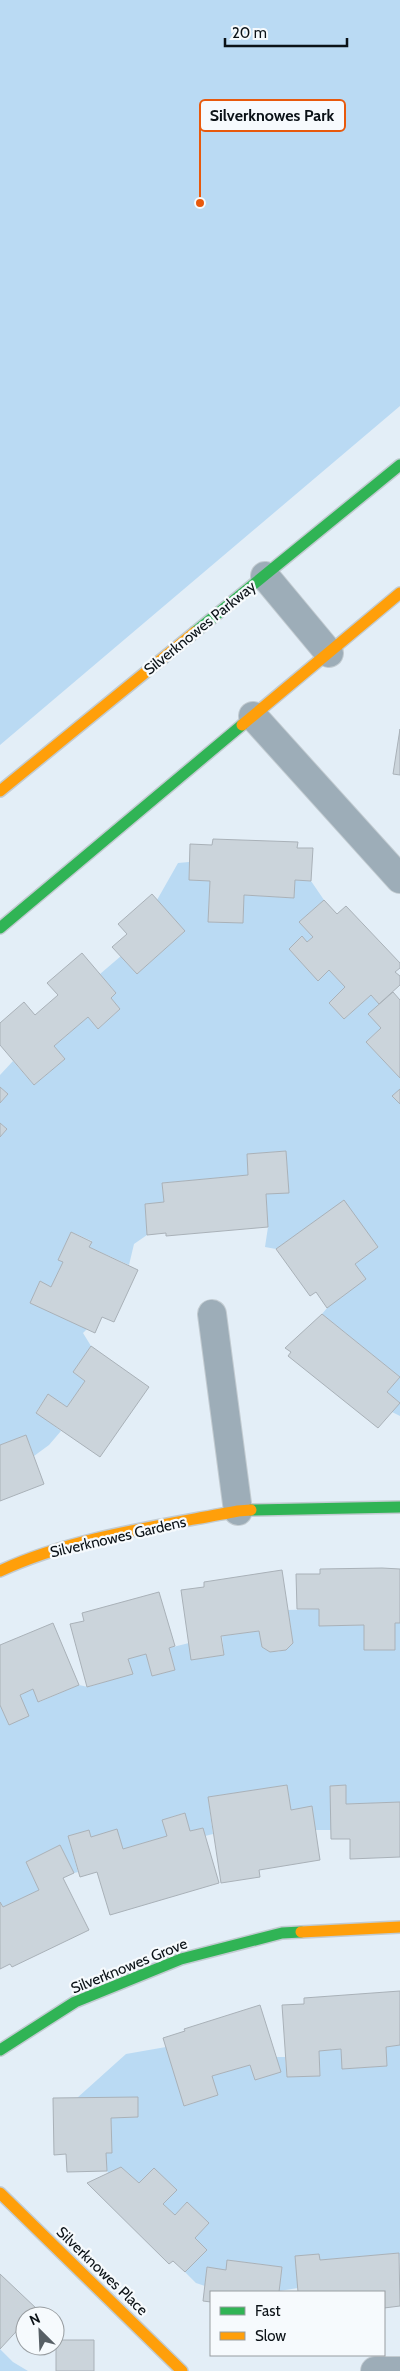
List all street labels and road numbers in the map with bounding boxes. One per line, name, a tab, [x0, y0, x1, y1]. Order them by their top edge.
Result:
street label: Silverknowes Parkway	[140, 577, 260, 679]
street label: Silverknowes Gardens	[48, 1513, 188, 1561]
street label: Silverknowes Grove	[68, 1934, 190, 1998]
street label: Silverknowes Place	[53, 2223, 152, 2319]

